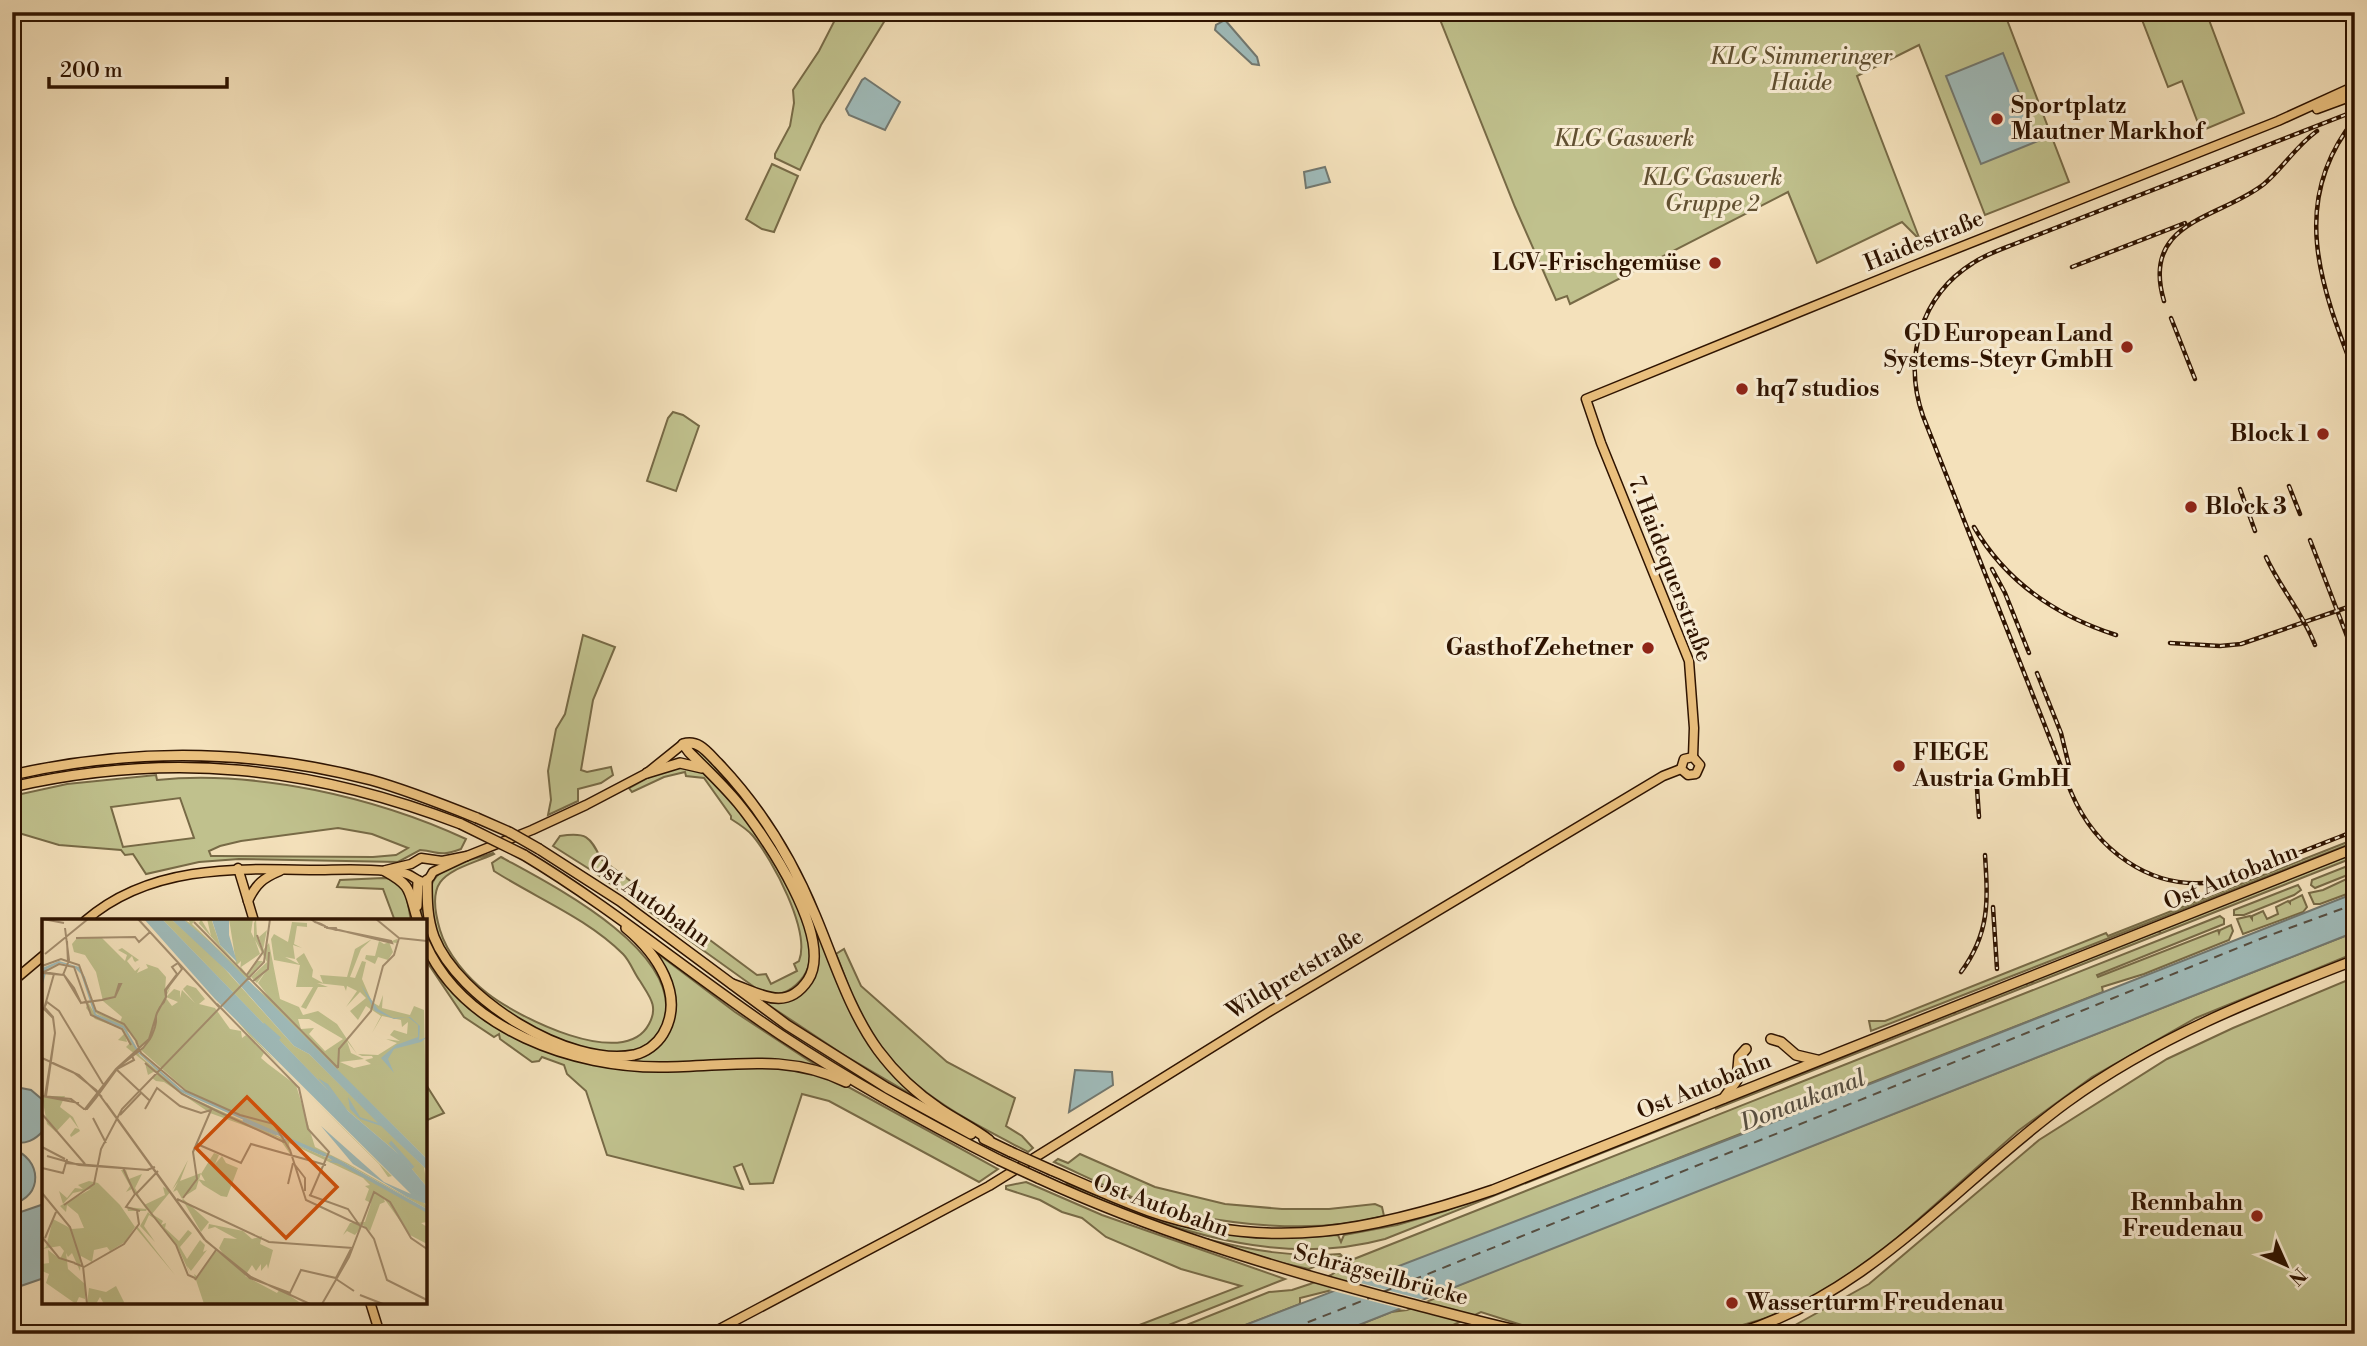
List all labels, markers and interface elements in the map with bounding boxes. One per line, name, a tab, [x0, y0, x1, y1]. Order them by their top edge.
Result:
park label: KLG Simmeringer Haide	[1710, 43, 1893, 97]
scale bar	[49, 46, 228, 90]
text: 200 m	[60, 58, 123, 84]
place label: Sportplatz Mautner Markhof	[2011, 92, 2206, 146]
marker: Sportplatz Mautner Markhof	[1989, 111, 2005, 127]
park label: KLG Gaswerk	[1554, 125, 1694, 153]
park label: KLG Gaswerk Gruppe 2	[1642, 164, 1782, 218]
street label: Haidestraße	[1860, 204, 1988, 278]
place label: LGV-Frischgemüse	[1492, 249, 1701, 277]
marker: LGV-Frischgemüse	[1707, 255, 1723, 271]
place label: GD European Land Systems-Steyr GmbH	[1884, 320, 2113, 374]
marker: GD European Land Systems-Steyr GmbH	[2119, 339, 2135, 355]
place label: hq7 studios	[1756, 375, 1880, 403]
marker: hq7 studios	[1734, 381, 1750, 397]
place label: Block 1	[2230, 420, 2309, 448]
marker: Block 1	[2315, 426, 2331, 442]
street label: 7. Haidequerstraße	[1622, 472, 1718, 666]
place label: Block 3	[2205, 493, 2287, 521]
marker: Block 3	[2183, 499, 2199, 515]
place label: Gasthof Zehetner	[1446, 634, 1634, 662]
marker: Gasthof Zehetner	[1640, 640, 1656, 656]
place label: FIEGE Austria GmbH	[1912, 739, 2070, 793]
marker: FIEGE Austria GmbH	[1891, 758, 1907, 774]
street label: Ost Autobahn	[2160, 837, 2303, 917]
street label: Ost Autobahn	[583, 849, 717, 954]
inset map	[42, 919, 427, 1304]
street label: Wildpretstraße	[1221, 922, 1369, 1026]
street label: Ost Autobahn	[1633, 1046, 1776, 1126]
water label: Donaukanal	[1735, 1063, 1870, 1139]
street label: Ost Autobahn	[1089, 1168, 1233, 1244]
place label: Rennbahn Freudenau	[2122, 1189, 2243, 1243]
marker: Rennbahn Freudenau	[2249, 1208, 2265, 1224]
north arrow	[2252, 1230, 2322, 1300]
street label: Schrägseilbrücke	[1291, 1238, 1471, 1312]
text: N	[2284, 1263, 2311, 1290]
place label: Wasserturm Freudenau	[1745, 1289, 2004, 1317]
marker: Wasserturm Freudenau	[1724, 1295, 1740, 1311]

